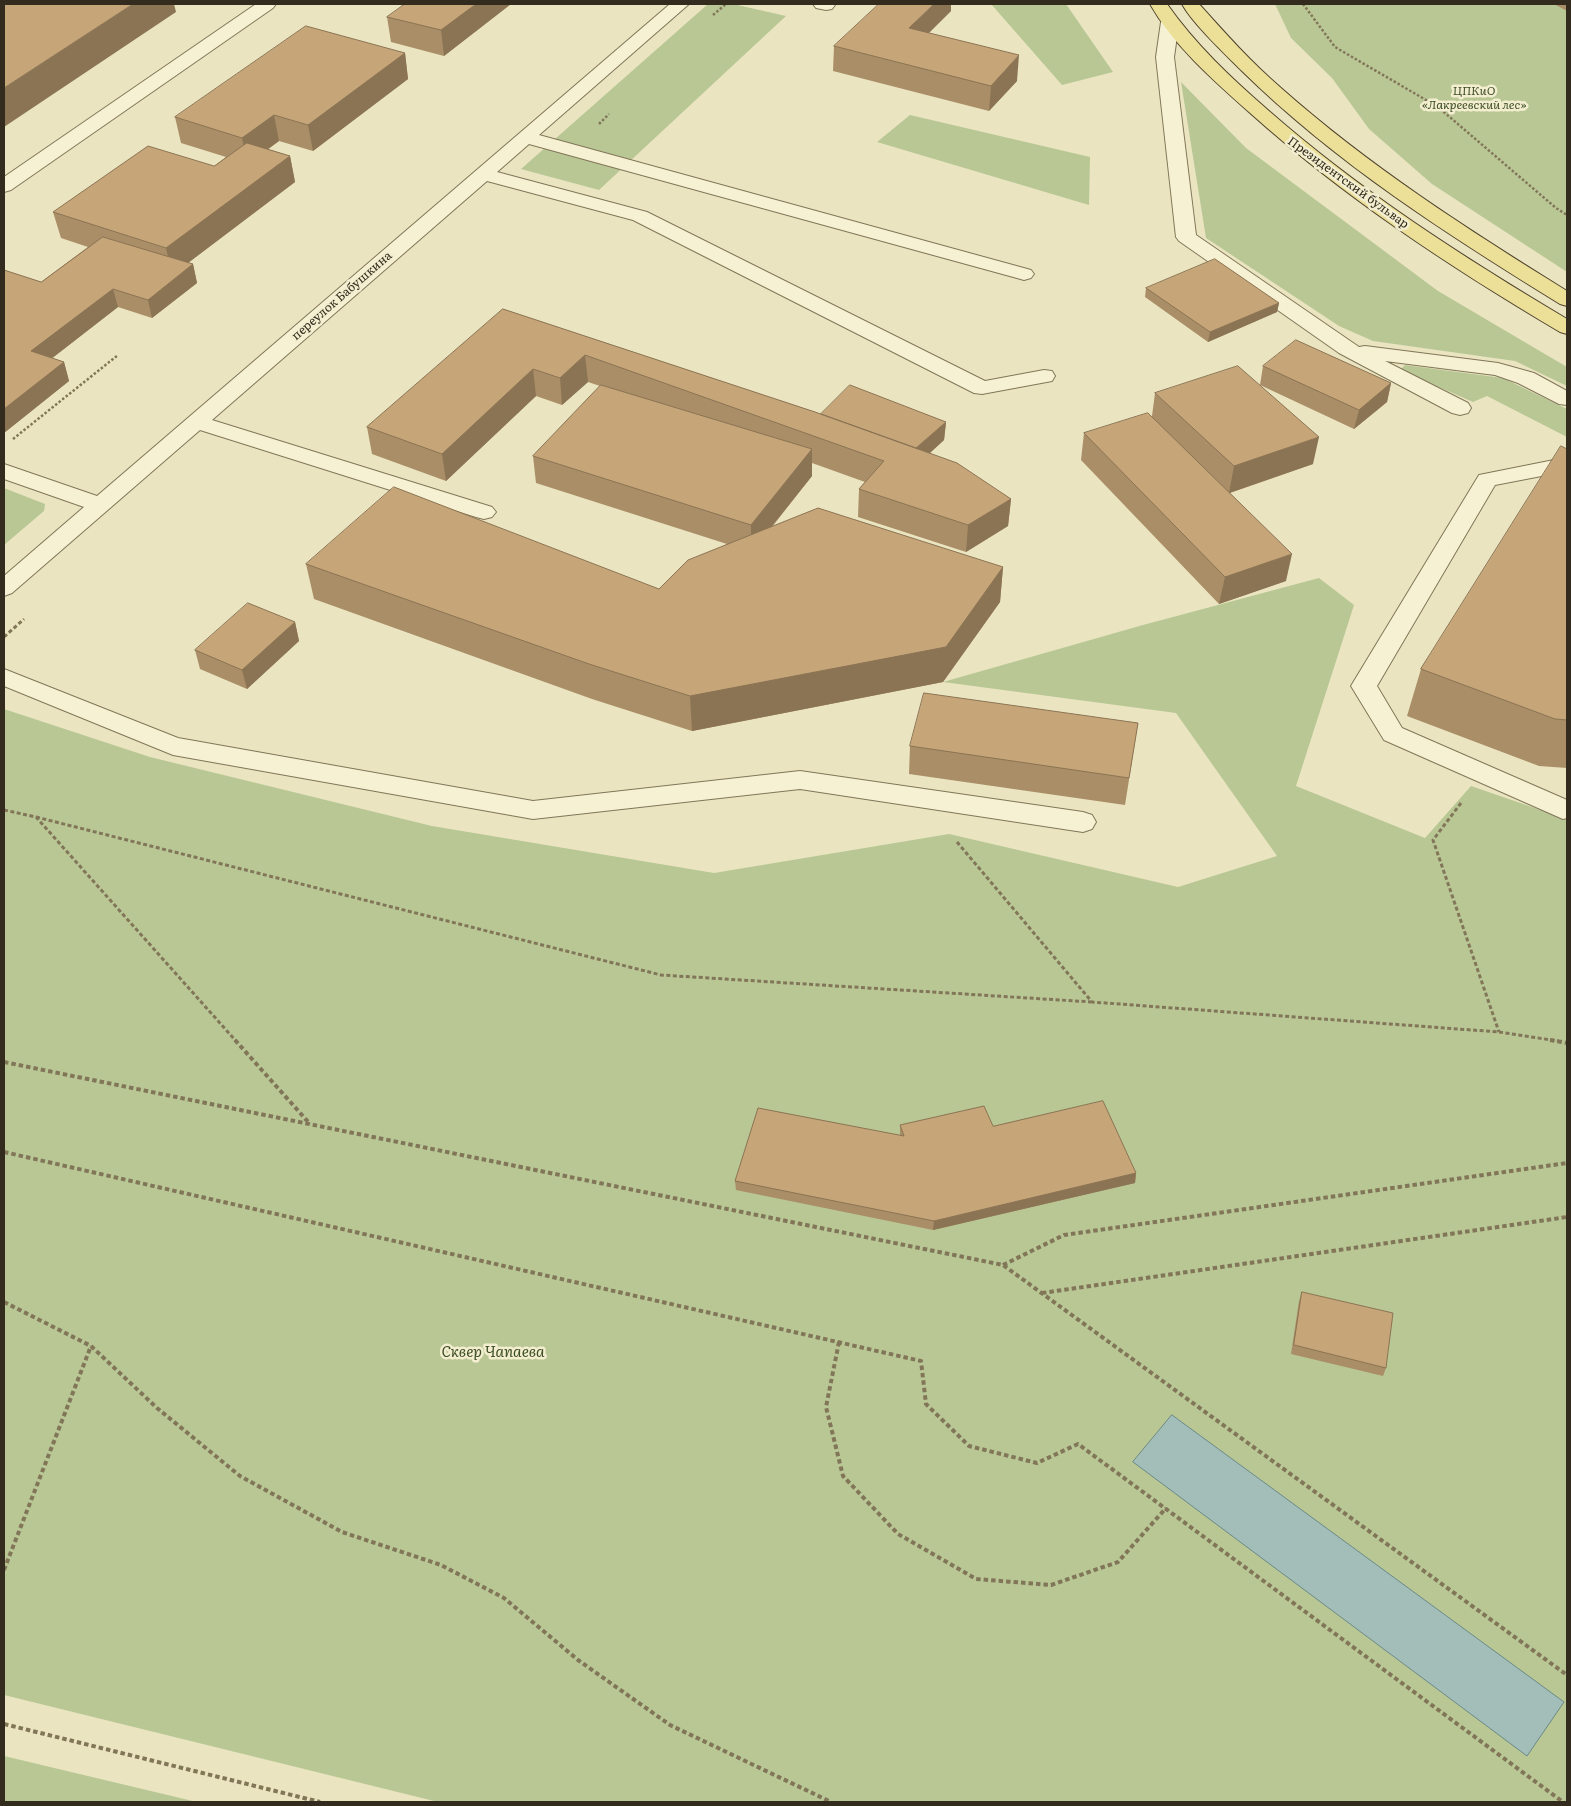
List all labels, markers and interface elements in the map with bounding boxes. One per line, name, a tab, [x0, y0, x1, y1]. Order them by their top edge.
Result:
park label: ЦПКиО «Лакреевский лес»	[1422, 84, 1526, 112]
street label: Президентский бульвар	[1285, 134, 1411, 232]
street label: переулок Бабушкина	[289, 249, 395, 343]
park label: Сквер Чапаева	[441, 1344, 545, 1362]

